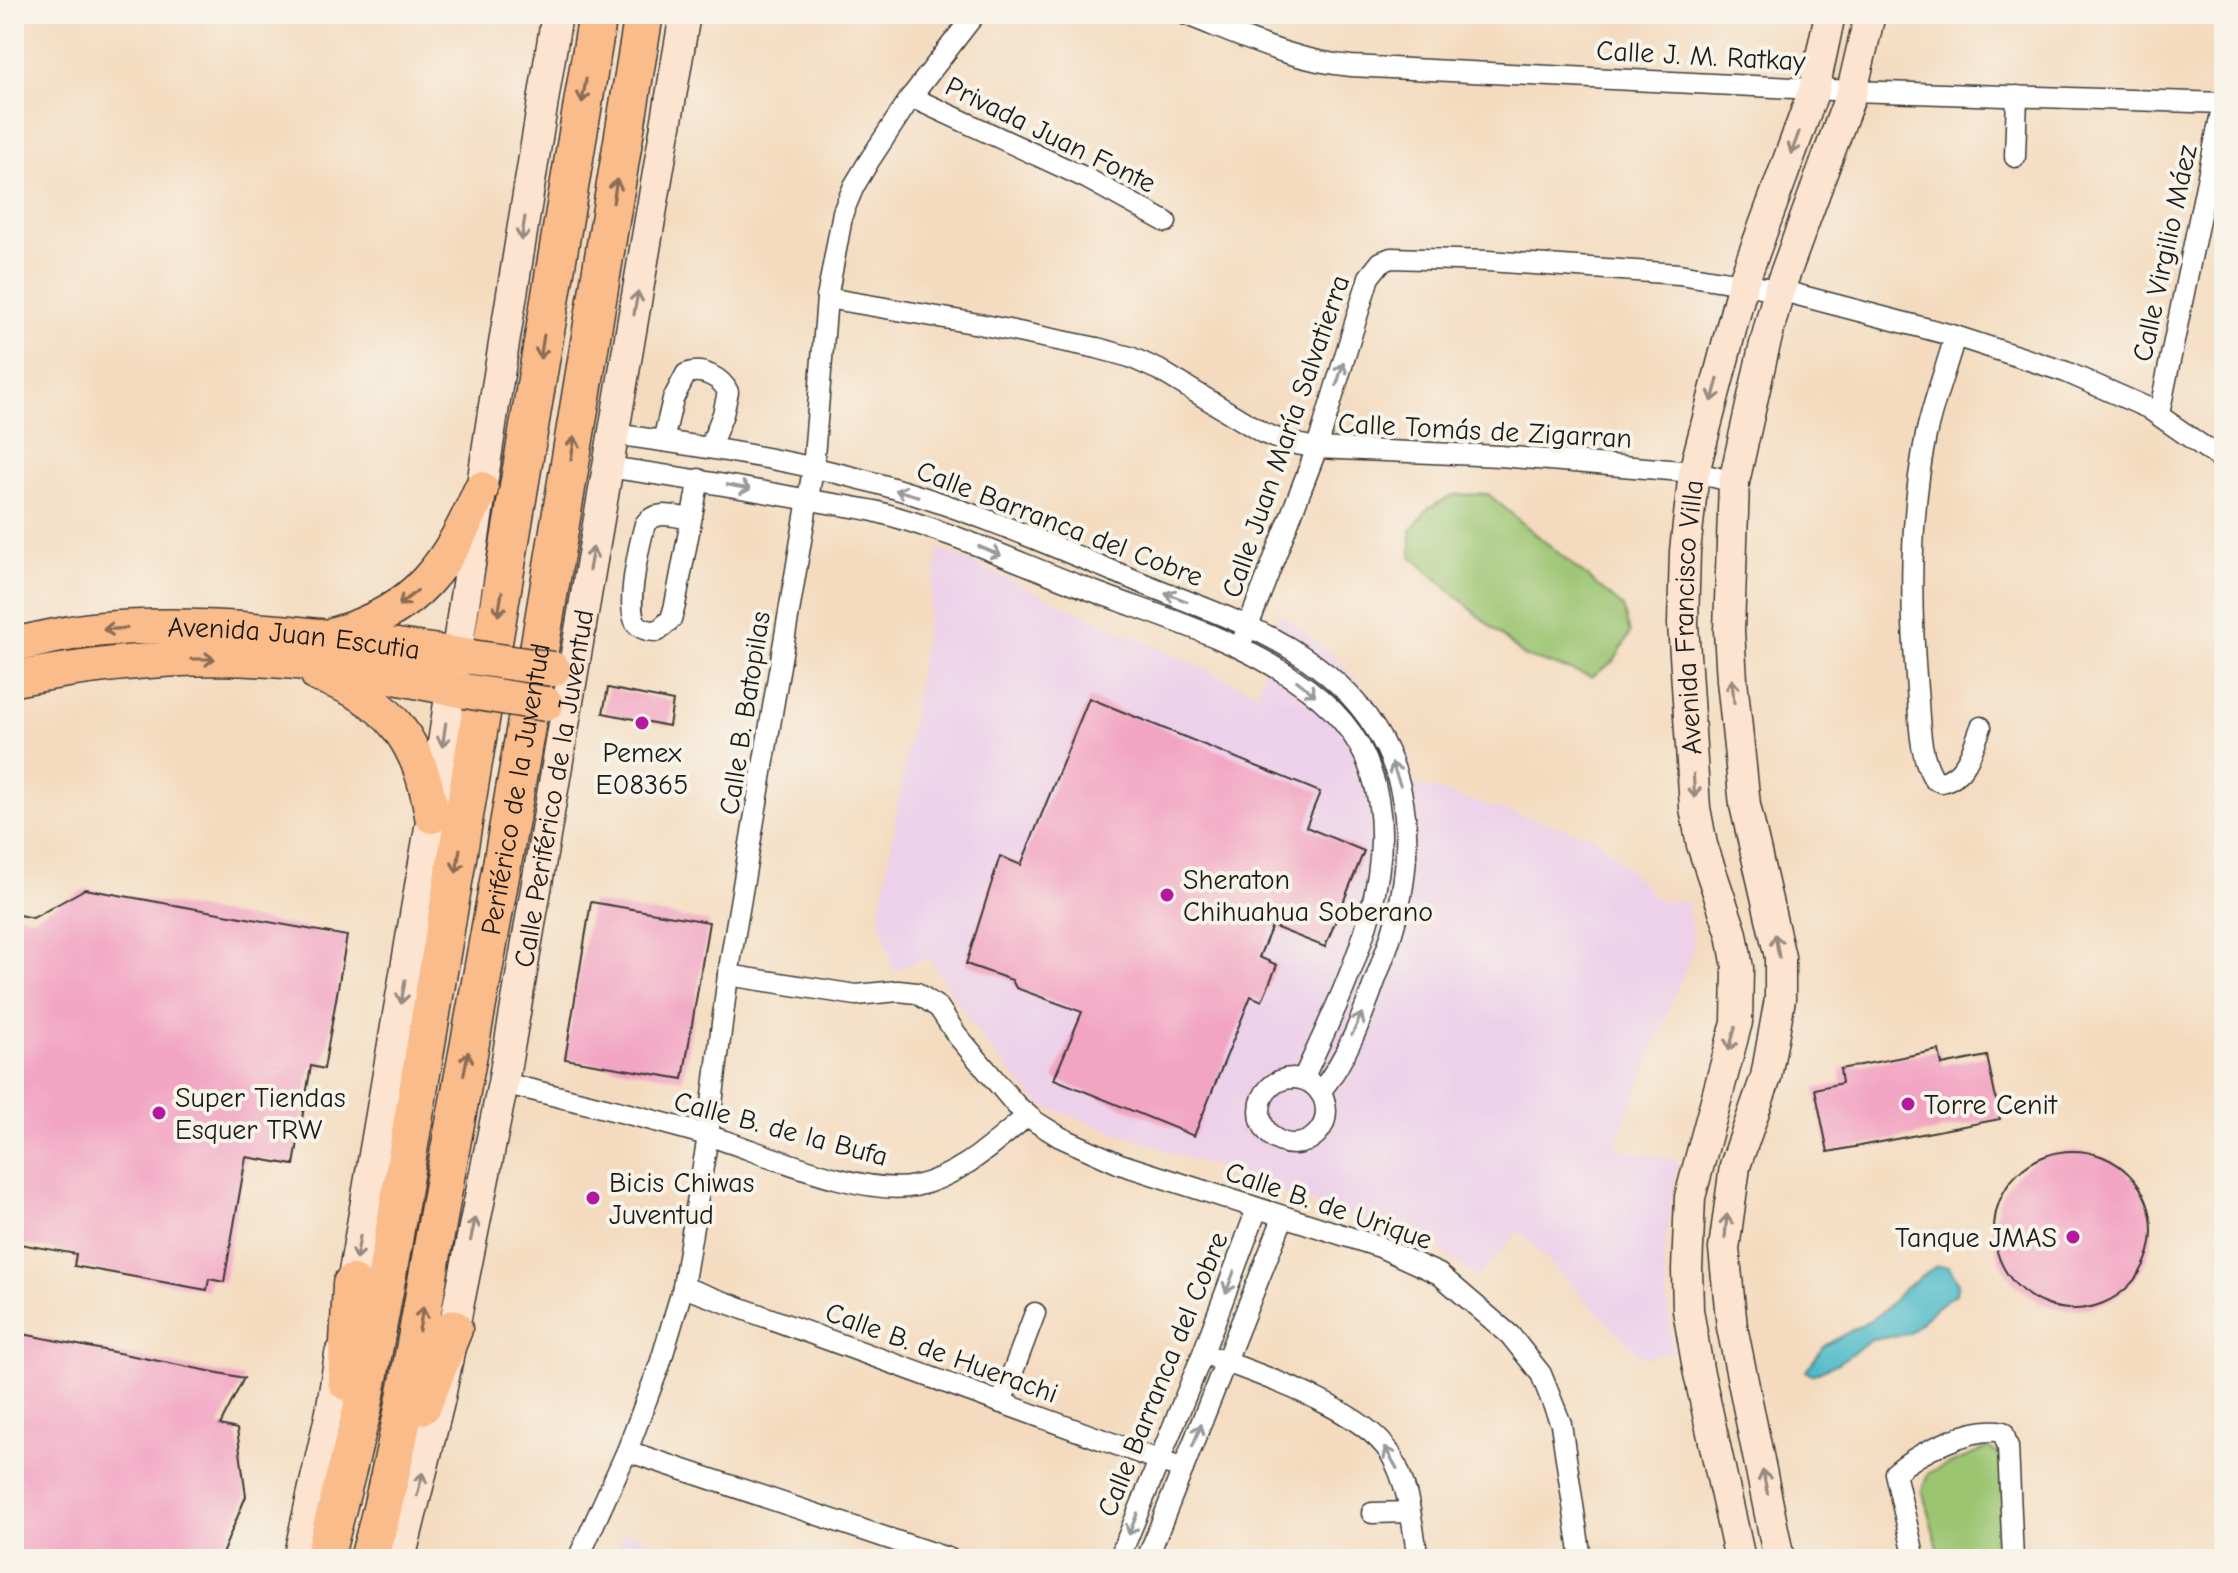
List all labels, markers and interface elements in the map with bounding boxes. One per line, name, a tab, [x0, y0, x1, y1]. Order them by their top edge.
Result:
street label: Calle J. M. Ratkay	[1595, 35, 1807, 77]
street label: Privada Juan Fonte	[940, 70, 1161, 200]
one-way arrow	[576, 78, 591, 103]
one-way arrow	[1787, 130, 1801, 155]
street label: Calle Virgilio Máez	[2126, 142, 2204, 365]
one-way arrow	[608, 179, 623, 204]
one-way arrow	[515, 216, 530, 241]
street label: Calle Juan María Salvatierra	[1216, 271, 1356, 602]
one-way arrow	[629, 291, 644, 317]
one-way arrow	[534, 334, 549, 360]
one-way arrow	[1333, 361, 1348, 387]
one-way arrow	[1707, 377, 1722, 402]
street label: Calle Tomás de Zigarran	[1337, 407, 1633, 455]
one-way arrow	[566, 436, 581, 461]
street label: Calle Barranca del Cobre	[912, 455, 1207, 593]
street label: Avenida Francisco Villa	[1668, 478, 1710, 756]
one-way arrow	[726, 480, 751, 495]
one-way arrow	[895, 484, 921, 499]
one-way arrow	[977, 545, 1002, 559]
one-way arrow	[584, 547, 599, 573]
one-way arrow	[1164, 588, 1189, 603]
one-way arrow	[397, 589, 418, 607]
one-way arrow	[492, 591, 507, 616]
street label: Calle Periférico de la Juventud	[508, 607, 600, 970]
street label: Calle B. Batopilas	[713, 609, 777, 817]
street label: Avenida Juan Escutia	[167, 611, 422, 666]
one-way arrow	[102, 621, 129, 636]
street label: Periférico de la Juventud	[475, 641, 557, 937]
one-way arrow	[189, 651, 216, 667]
one-way arrow	[1725, 678, 1740, 705]
one-way arrow	[1295, 679, 1316, 697]
marker: Pemex E08365	[633, 714, 651, 732]
one-way arrow	[436, 722, 451, 747]
place label: Pemex E08365	[596, 737, 688, 801]
one-way arrow	[1387, 761, 1402, 786]
one-way arrow	[1686, 772, 1701, 799]
one-way arrow	[450, 847, 465, 873]
place label: Sheraton Chihuahua Soberano	[1183, 864, 1433, 928]
marker: Sheraton Chihuahua Soberano	[1158, 886, 1176, 904]
one-way arrow	[1769, 934, 1784, 959]
one-way arrow	[394, 979, 409, 1004]
one-way arrow	[1350, 1012, 1365, 1036]
one-way arrow	[1724, 1026, 1739, 1052]
one-way arrow	[460, 1050, 475, 1076]
place label: Super Tiendas Esquer TRW	[175, 1082, 346, 1146]
street label: Calle B. de la Bufa	[670, 1085, 891, 1173]
place label: Torre Cenit	[1924, 1089, 2058, 1121]
marker: Torre Cenit	[1899, 1095, 1917, 1113]
marker: Super Tiendas Esquer TRW	[150, 1104, 168, 1122]
street label: Calle B. de Urique	[1221, 1156, 1436, 1256]
place label: Bicis Chiwas Juventud	[609, 1167, 754, 1231]
marker: Bicis Chiwas Juventud	[584, 1189, 602, 1207]
one-way arrow	[1719, 1213, 1734, 1240]
one-way arrow	[466, 1217, 481, 1242]
place label: Tanque JMAS	[1895, 1222, 2057, 1254]
street label: Calle Barranca del Cobre	[1091, 1227, 1235, 1521]
marker: Tanque JMAS	[2064, 1228, 2082, 1246]
one-way arrow	[350, 1235, 365, 1260]
one-way arrow	[1222, 1270, 1236, 1294]
street label: Calle B. de Huerachi	[821, 1296, 1062, 1410]
one-way arrow	[415, 1306, 430, 1332]
one-way arrow	[1191, 1423, 1205, 1448]
one-way arrow	[1383, 1446, 1398, 1470]
one-way arrow	[1757, 1470, 1772, 1496]
one-way arrow	[414, 1471, 429, 1497]
one-way arrow	[1125, 1511, 1140, 1536]

